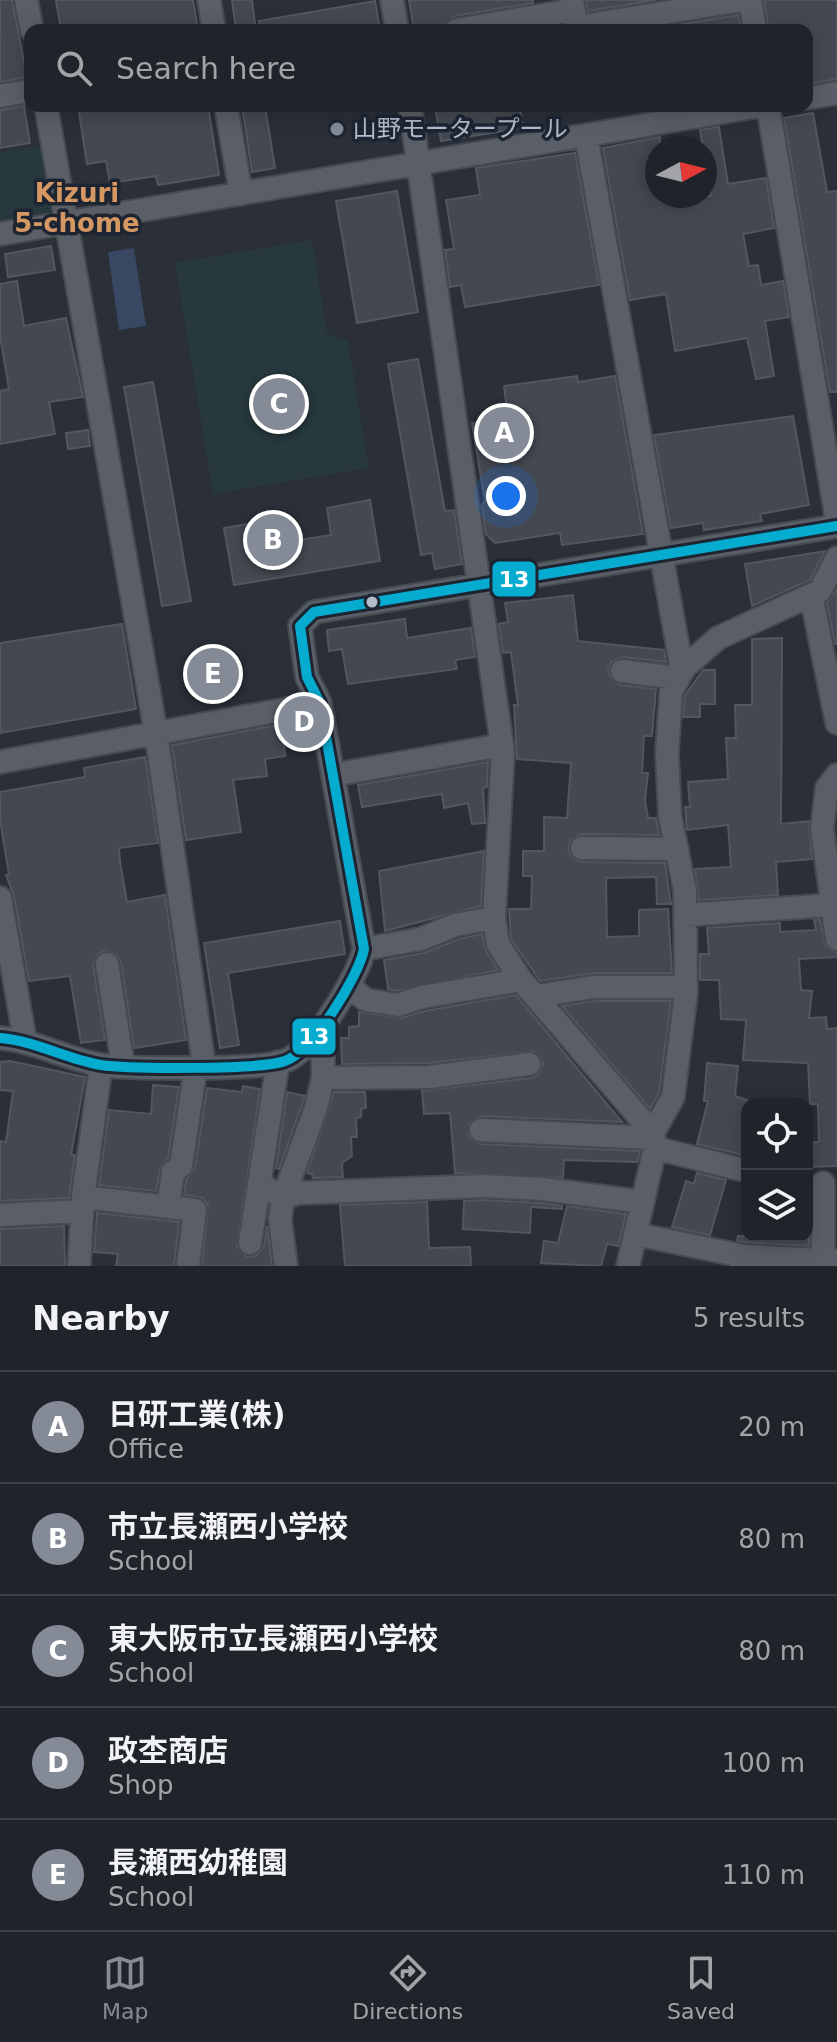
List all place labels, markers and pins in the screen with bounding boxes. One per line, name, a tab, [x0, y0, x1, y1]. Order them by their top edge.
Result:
place label: 山野モータープール	[353, 115, 568, 143]
marker: 山野モータープール	[328, 120, 346, 138]
pin: C	[253, 374, 305, 434]
pin: A	[478, 403, 530, 463]
pin: B	[247, 510, 299, 570]
unlabelled marker	[364, 594, 380, 610]
pin: E	[187, 644, 239, 704]
pin: D	[278, 692, 330, 752]

